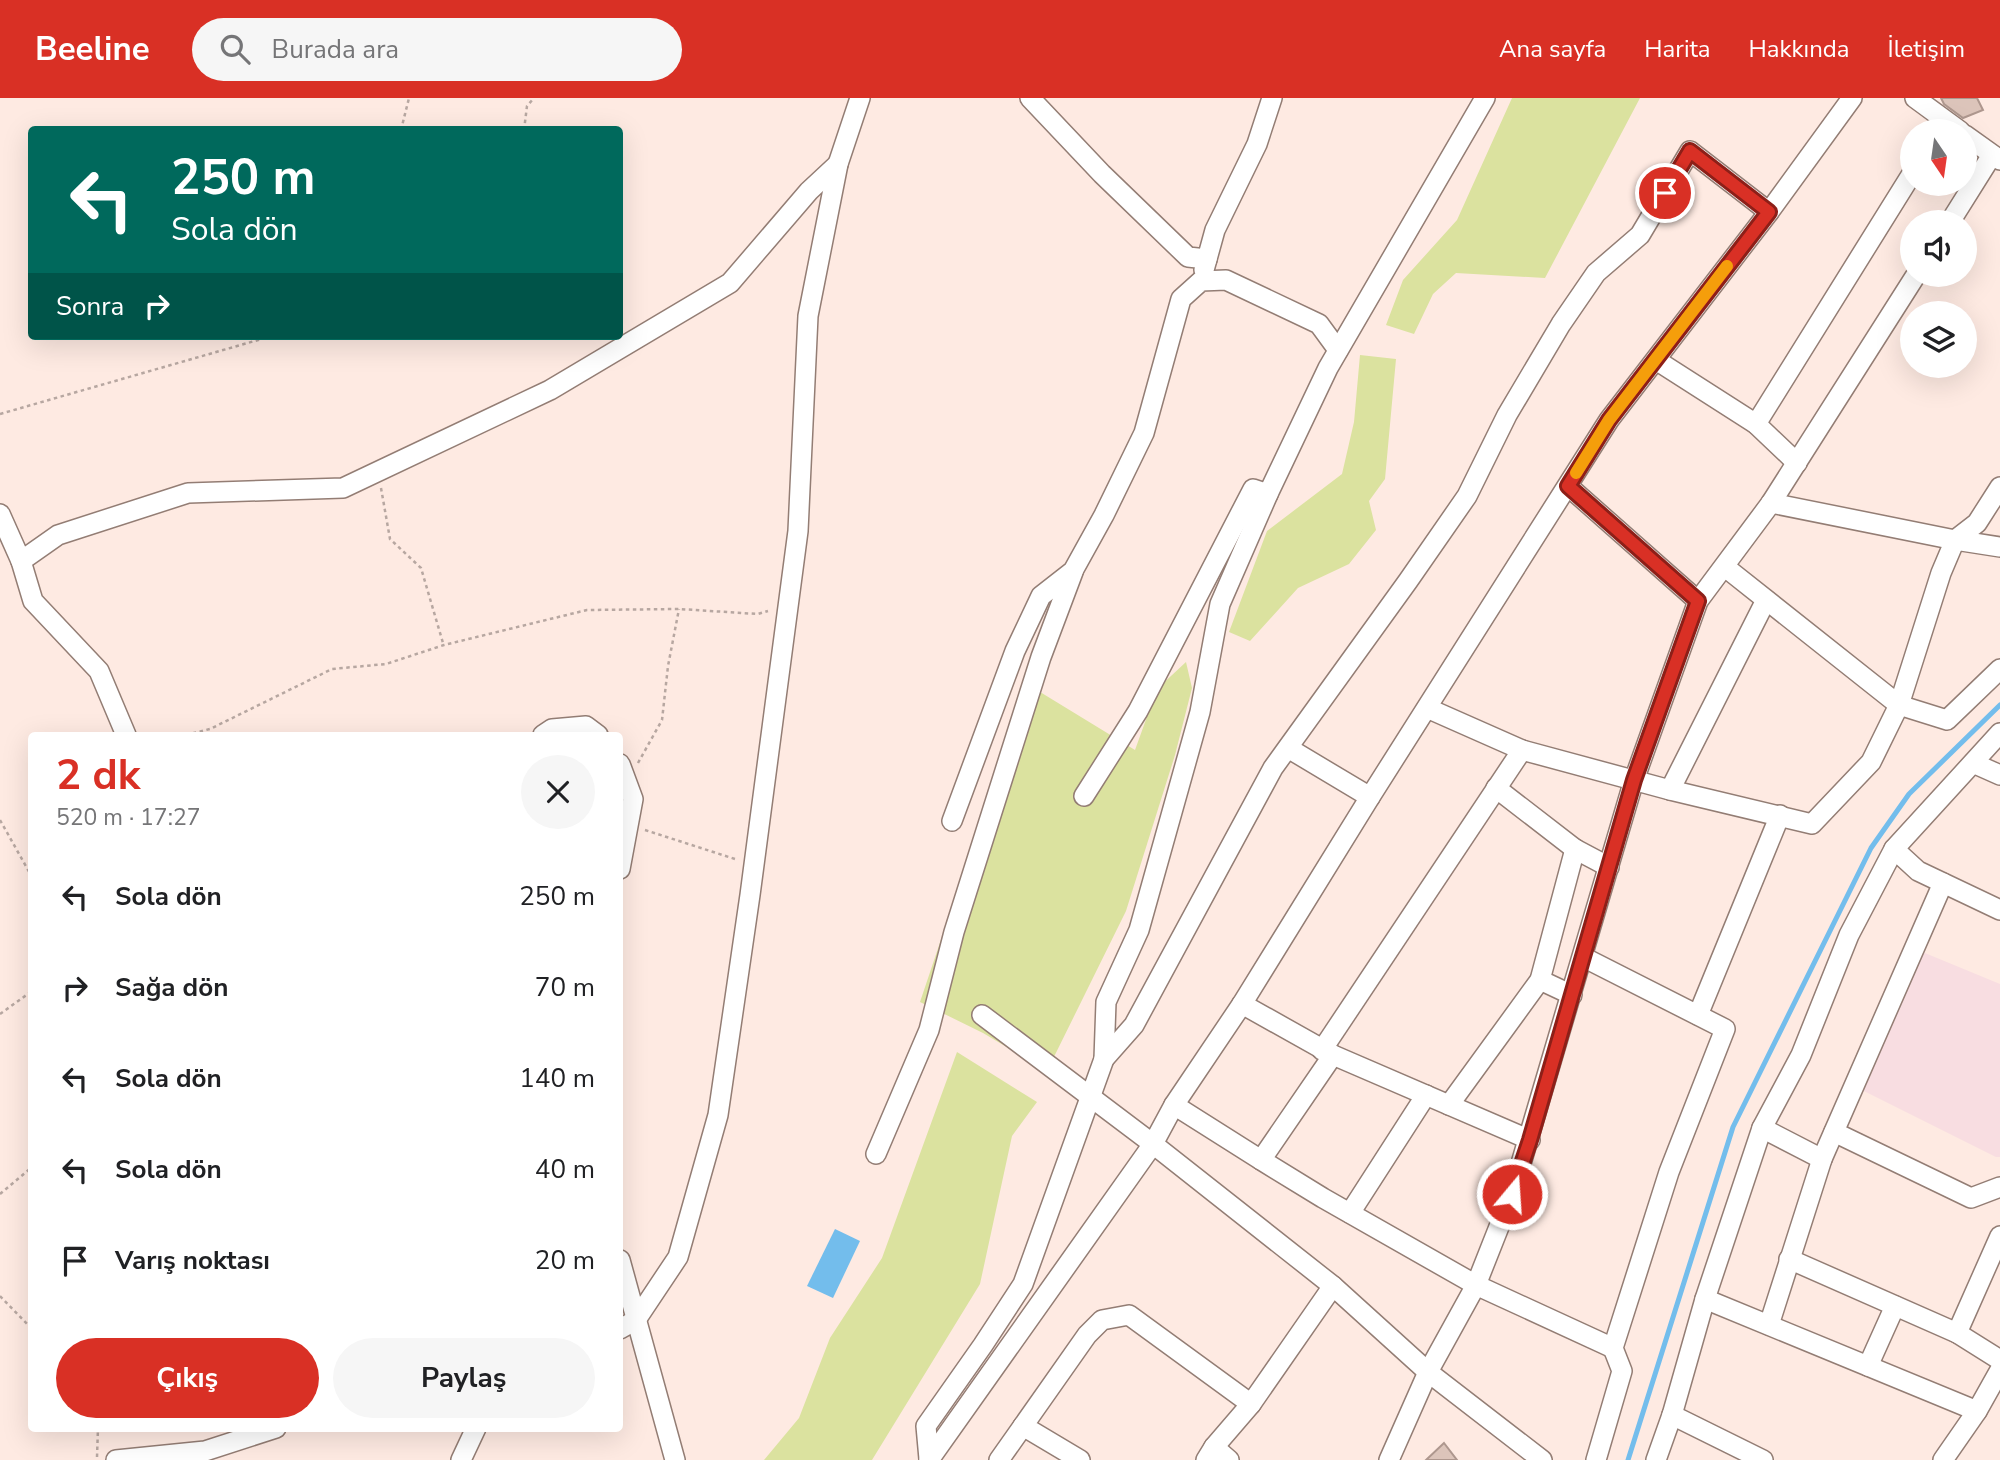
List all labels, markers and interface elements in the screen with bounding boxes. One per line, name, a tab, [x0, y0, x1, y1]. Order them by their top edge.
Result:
search box	[192, 18, 682, 81]
text: Beeline	[35, 27, 150, 72]
icon: search	[216, 30, 254, 68]
text: Burada ara	[272, 32, 399, 67]
text: Ana sayfa	[1499, 33, 1606, 65]
text: Harita	[1644, 33, 1711, 65]
text: Hakkında	[1749, 33, 1849, 65]
text: İletişim	[1887, 33, 1965, 65]
north arrow	[1900, 119, 1978, 196]
map controls	[1900, 119, 1977, 378]
text: 250 m	[171, 144, 315, 211]
icon: left	[56, 154, 147, 245]
pin	[1635, 163, 1695, 223]
icon: arrive	[1646, 174, 1684, 212]
text: Sola dön	[171, 208, 298, 251]
button: sound	[1900, 210, 1977, 287]
icon: right	[138, 287, 176, 325]
text: Sonra	[56, 289, 124, 324]
button: layers	[1900, 301, 1977, 378]
text: 2 dk	[56, 747, 140, 804]
button: close	[521, 755, 595, 829]
text: 520 m · 17:27	[56, 802, 201, 833]
icon: left	[56, 878, 94, 916]
text: Sola dön	[115, 879, 222, 914]
text: 250 m	[519, 879, 595, 914]
icon: right	[56, 969, 94, 1007]
text: Sağa dön	[115, 970, 228, 1005]
text: 70 m	[535, 970, 595, 1005]
icon: left	[56, 1060, 94, 1098]
text: Sola dön	[115, 1061, 222, 1096]
text: 140 m	[519, 1061, 595, 1096]
icon: left	[56, 1151, 94, 1189]
text: Sola dön	[115, 1152, 222, 1187]
text: 40 m	[535, 1152, 595, 1187]
position arrow	[1475, 1157, 1549, 1231]
icon: arrive	[56, 1242, 94, 1280]
text: Varış noktası	[115, 1243, 270, 1278]
text: 20 m	[535, 1243, 595, 1278]
button: Çıkış	[56, 1338, 319, 1418]
button: Paylaş	[333, 1338, 595, 1418]

